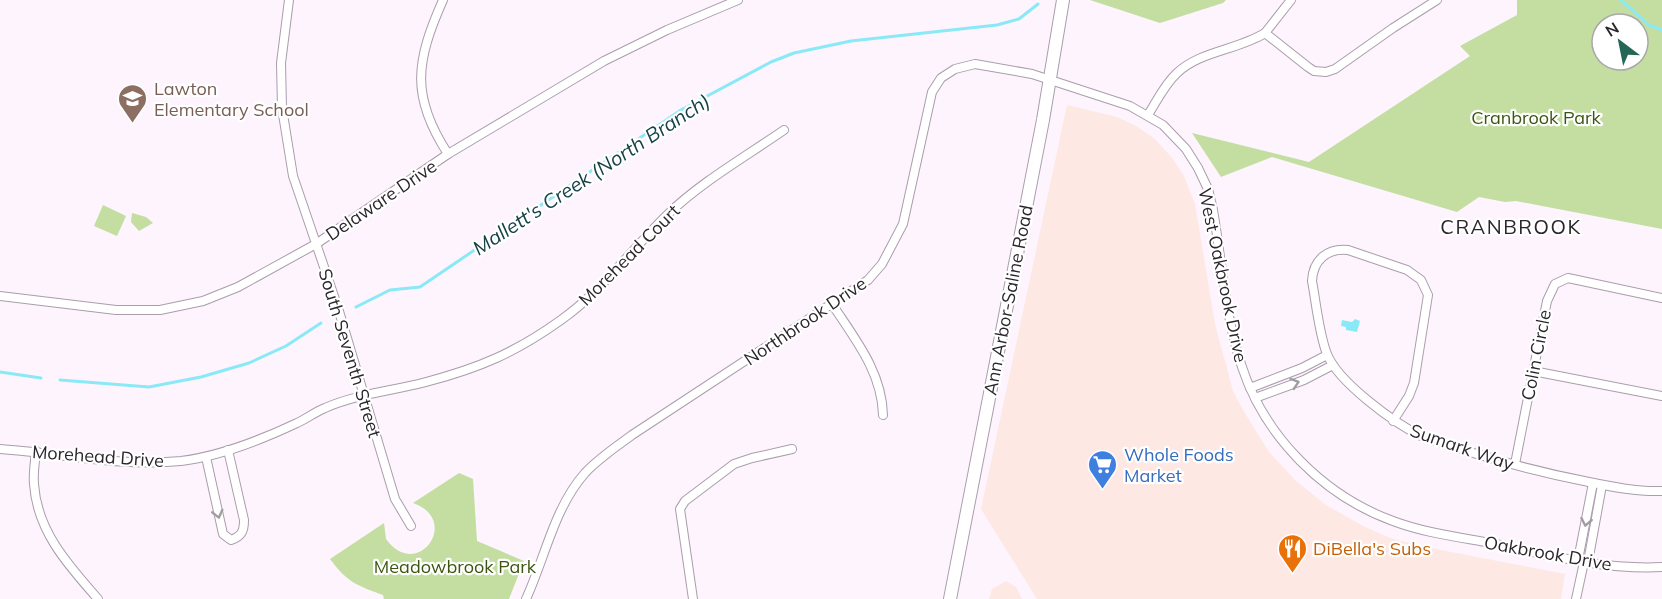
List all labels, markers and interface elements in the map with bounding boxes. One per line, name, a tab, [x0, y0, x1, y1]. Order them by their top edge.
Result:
north arrow	[1590, 12, 1650, 72]
text: N	[1602, 18, 1622, 41]
place label: Lawton Elementary School	[154, 77, 309, 121]
school or university icon: Lawton Elementary School	[117, 82, 149, 124]
water label: Mallett's Creek (North Branch)	[468, 88, 714, 260]
park label: Cranbrook Park	[1471, 106, 1602, 129]
street label: Delaware Drive	[321, 154, 441, 246]
street label: West Oakbrook Drive	[1193, 186, 1253, 364]
street label: Morehead Court	[573, 199, 685, 311]
street label: Ann Arbor-Saline Road	[978, 203, 1038, 397]
district label: CRANBROOK	[1440, 214, 1582, 239]
street label: South Seventh Street	[313, 266, 387, 440]
street label: Northbrook Drive	[739, 272, 871, 370]
street label: Colin Circle	[1516, 308, 1556, 402]
one-way arrow	[1289, 378, 1300, 391]
street label: Sumark Way	[1407, 419, 1517, 476]
street label: Morehead Drive	[31, 440, 165, 472]
place label: Whole Foods Market	[1124, 443, 1234, 487]
supermarket icon: Whole Foods Market	[1087, 448, 1119, 490]
one-way arrow	[211, 509, 224, 519]
one-way arrow	[1580, 516, 1593, 526]
street label: Oakbrook Drive	[1482, 530, 1614, 576]
restaurant icon: DiBella's Subs	[1276, 532, 1308, 574]
place label: DiBella's Subs	[1313, 537, 1431, 560]
park label: Meadowbrook Park	[374, 555, 537, 578]

